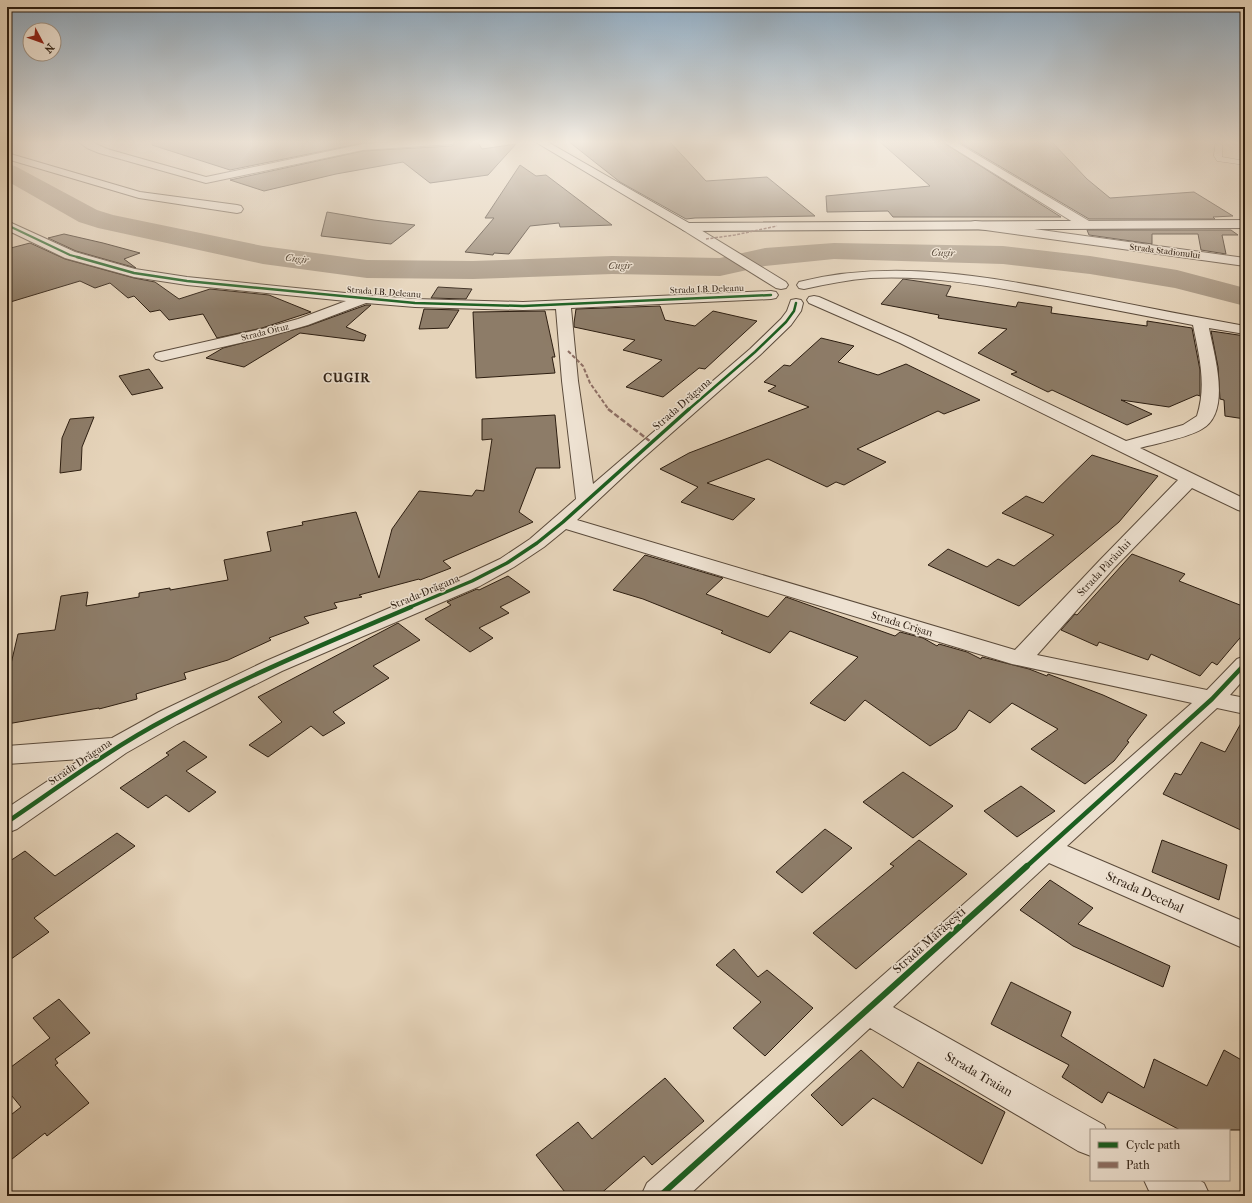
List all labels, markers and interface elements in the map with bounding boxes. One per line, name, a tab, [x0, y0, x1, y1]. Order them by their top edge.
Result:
north arrow	[22, 22, 62, 62]
text: N	[41, 41, 57, 56]
street label: Strada Stadionului	[1129, 242, 1201, 260]
water label: Cugir	[931, 247, 956, 259]
water label: Cugir	[285, 252, 311, 267]
water label: Cugir	[608, 260, 633, 272]
street label: Strada I.B. Deleanu	[670, 283, 744, 295]
street label: Strada I.B. Deleanu	[347, 284, 421, 300]
street label: Strada Oituz	[240, 321, 290, 343]
district label: CUGIR	[323, 370, 371, 385]
street label: Strada Drăgana	[650, 374, 715, 433]
street label: Strada Pârâului	[1074, 536, 1134, 599]
street label: Strada Drăgana	[389, 571, 462, 612]
street label: Strada Crișan	[870, 608, 935, 640]
street label: Strada Drăgana	[46, 736, 115, 788]
street label: Strada Decebal	[1104, 868, 1187, 916]
street label: Strada Mărășești	[890, 903, 969, 977]
street label: Strada Traian	[943, 1049, 1016, 1100]
legend	[1090, 1129, 1230, 1181]
text: Cycle path	[1126, 1138, 1181, 1152]
text: Path	[1126, 1158, 1150, 1172]

